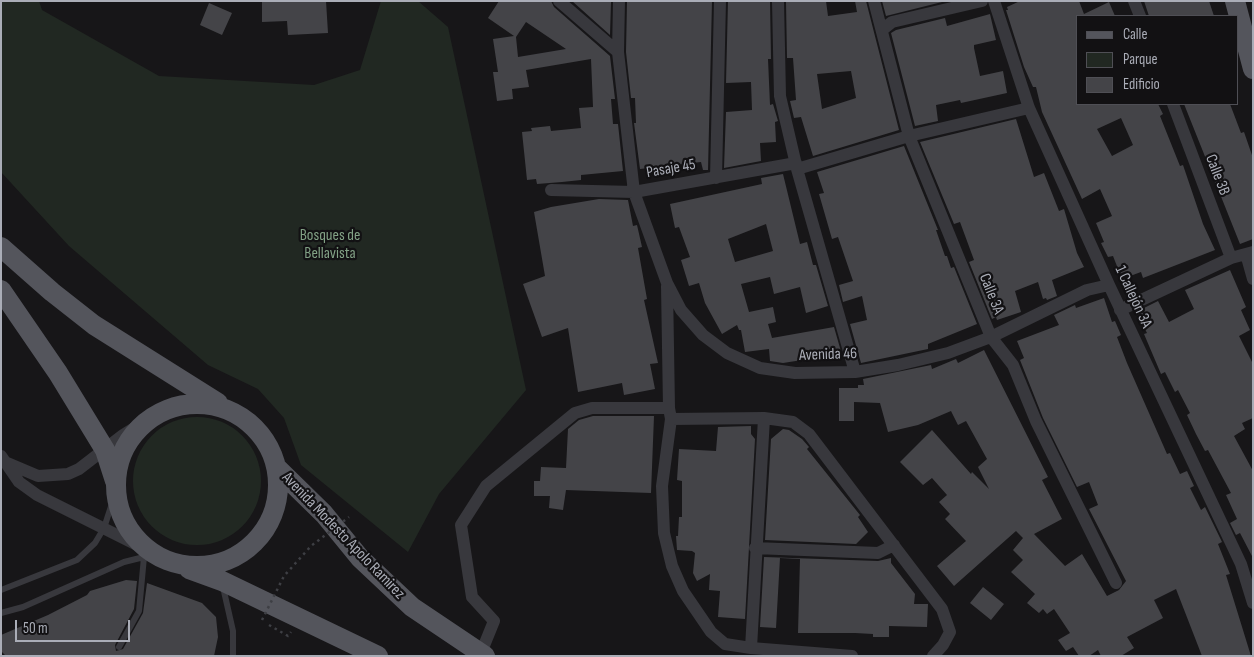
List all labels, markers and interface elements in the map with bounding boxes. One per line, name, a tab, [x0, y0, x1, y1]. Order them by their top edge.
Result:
legend	[1076, 15, 1239, 105]
text: Calle	[1123, 25, 1147, 44]
text: Parque	[1123, 50, 1158, 69]
text: Edificio	[1123, 75, 1160, 94]
street label: Calle 3B	[1200, 152, 1234, 198]
street label: Pasaje 45	[645, 155, 697, 183]
park label: Bosques de Bellavista	[300, 226, 360, 264]
street label: 1 Callejón 3A	[1110, 263, 1156, 331]
street label: Calle 3A	[974, 271, 1008, 317]
street label: Avenida 46	[799, 344, 857, 366]
street label: Avenida Modesto Apolo Ramirez	[277, 469, 409, 603]
scale bar	[18, 610, 132, 642]
text: 50 m	[23, 619, 48, 638]

